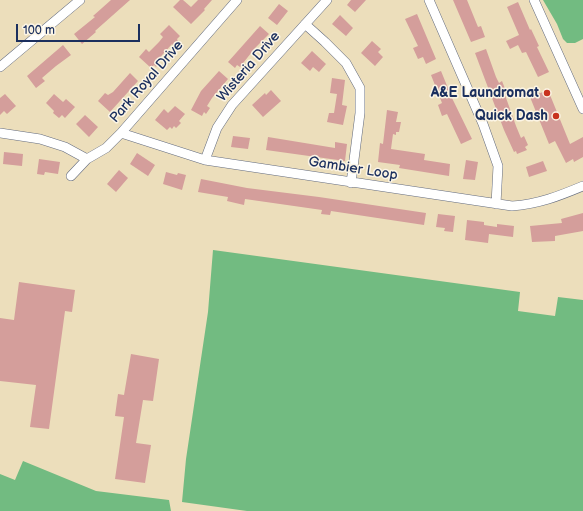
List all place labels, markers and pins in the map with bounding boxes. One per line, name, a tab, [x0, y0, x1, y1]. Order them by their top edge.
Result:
place label: A&E Laundromat	[431, 85, 539, 101]
marker: A&E Laundromat	[542, 88, 552, 98]
place label: Quick Dash	[475, 108, 548, 124]
marker: Quick Dash	[551, 111, 561, 121]

